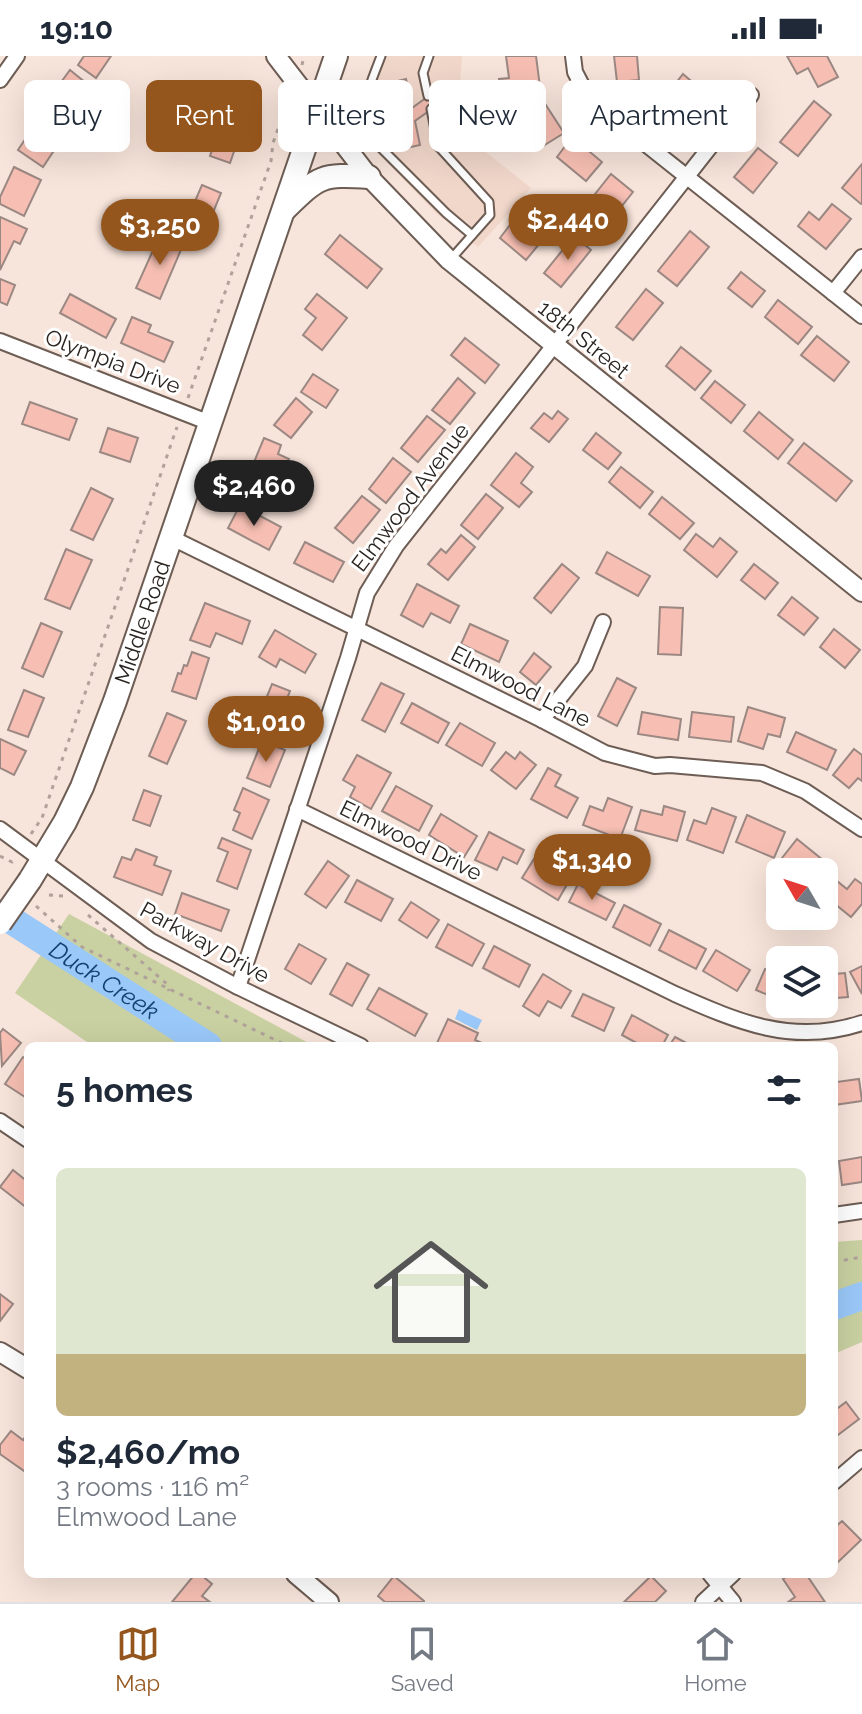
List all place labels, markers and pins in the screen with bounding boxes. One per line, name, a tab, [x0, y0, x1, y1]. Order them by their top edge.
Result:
pin: $2,440	[503, 194, 633, 262]
pin: $3,250	[95, 199, 225, 267]
pin: $2,460	[189, 460, 319, 528]
pin: $1,010	[201, 696, 331, 764]
pin: $1,340	[527, 834, 657, 902]

